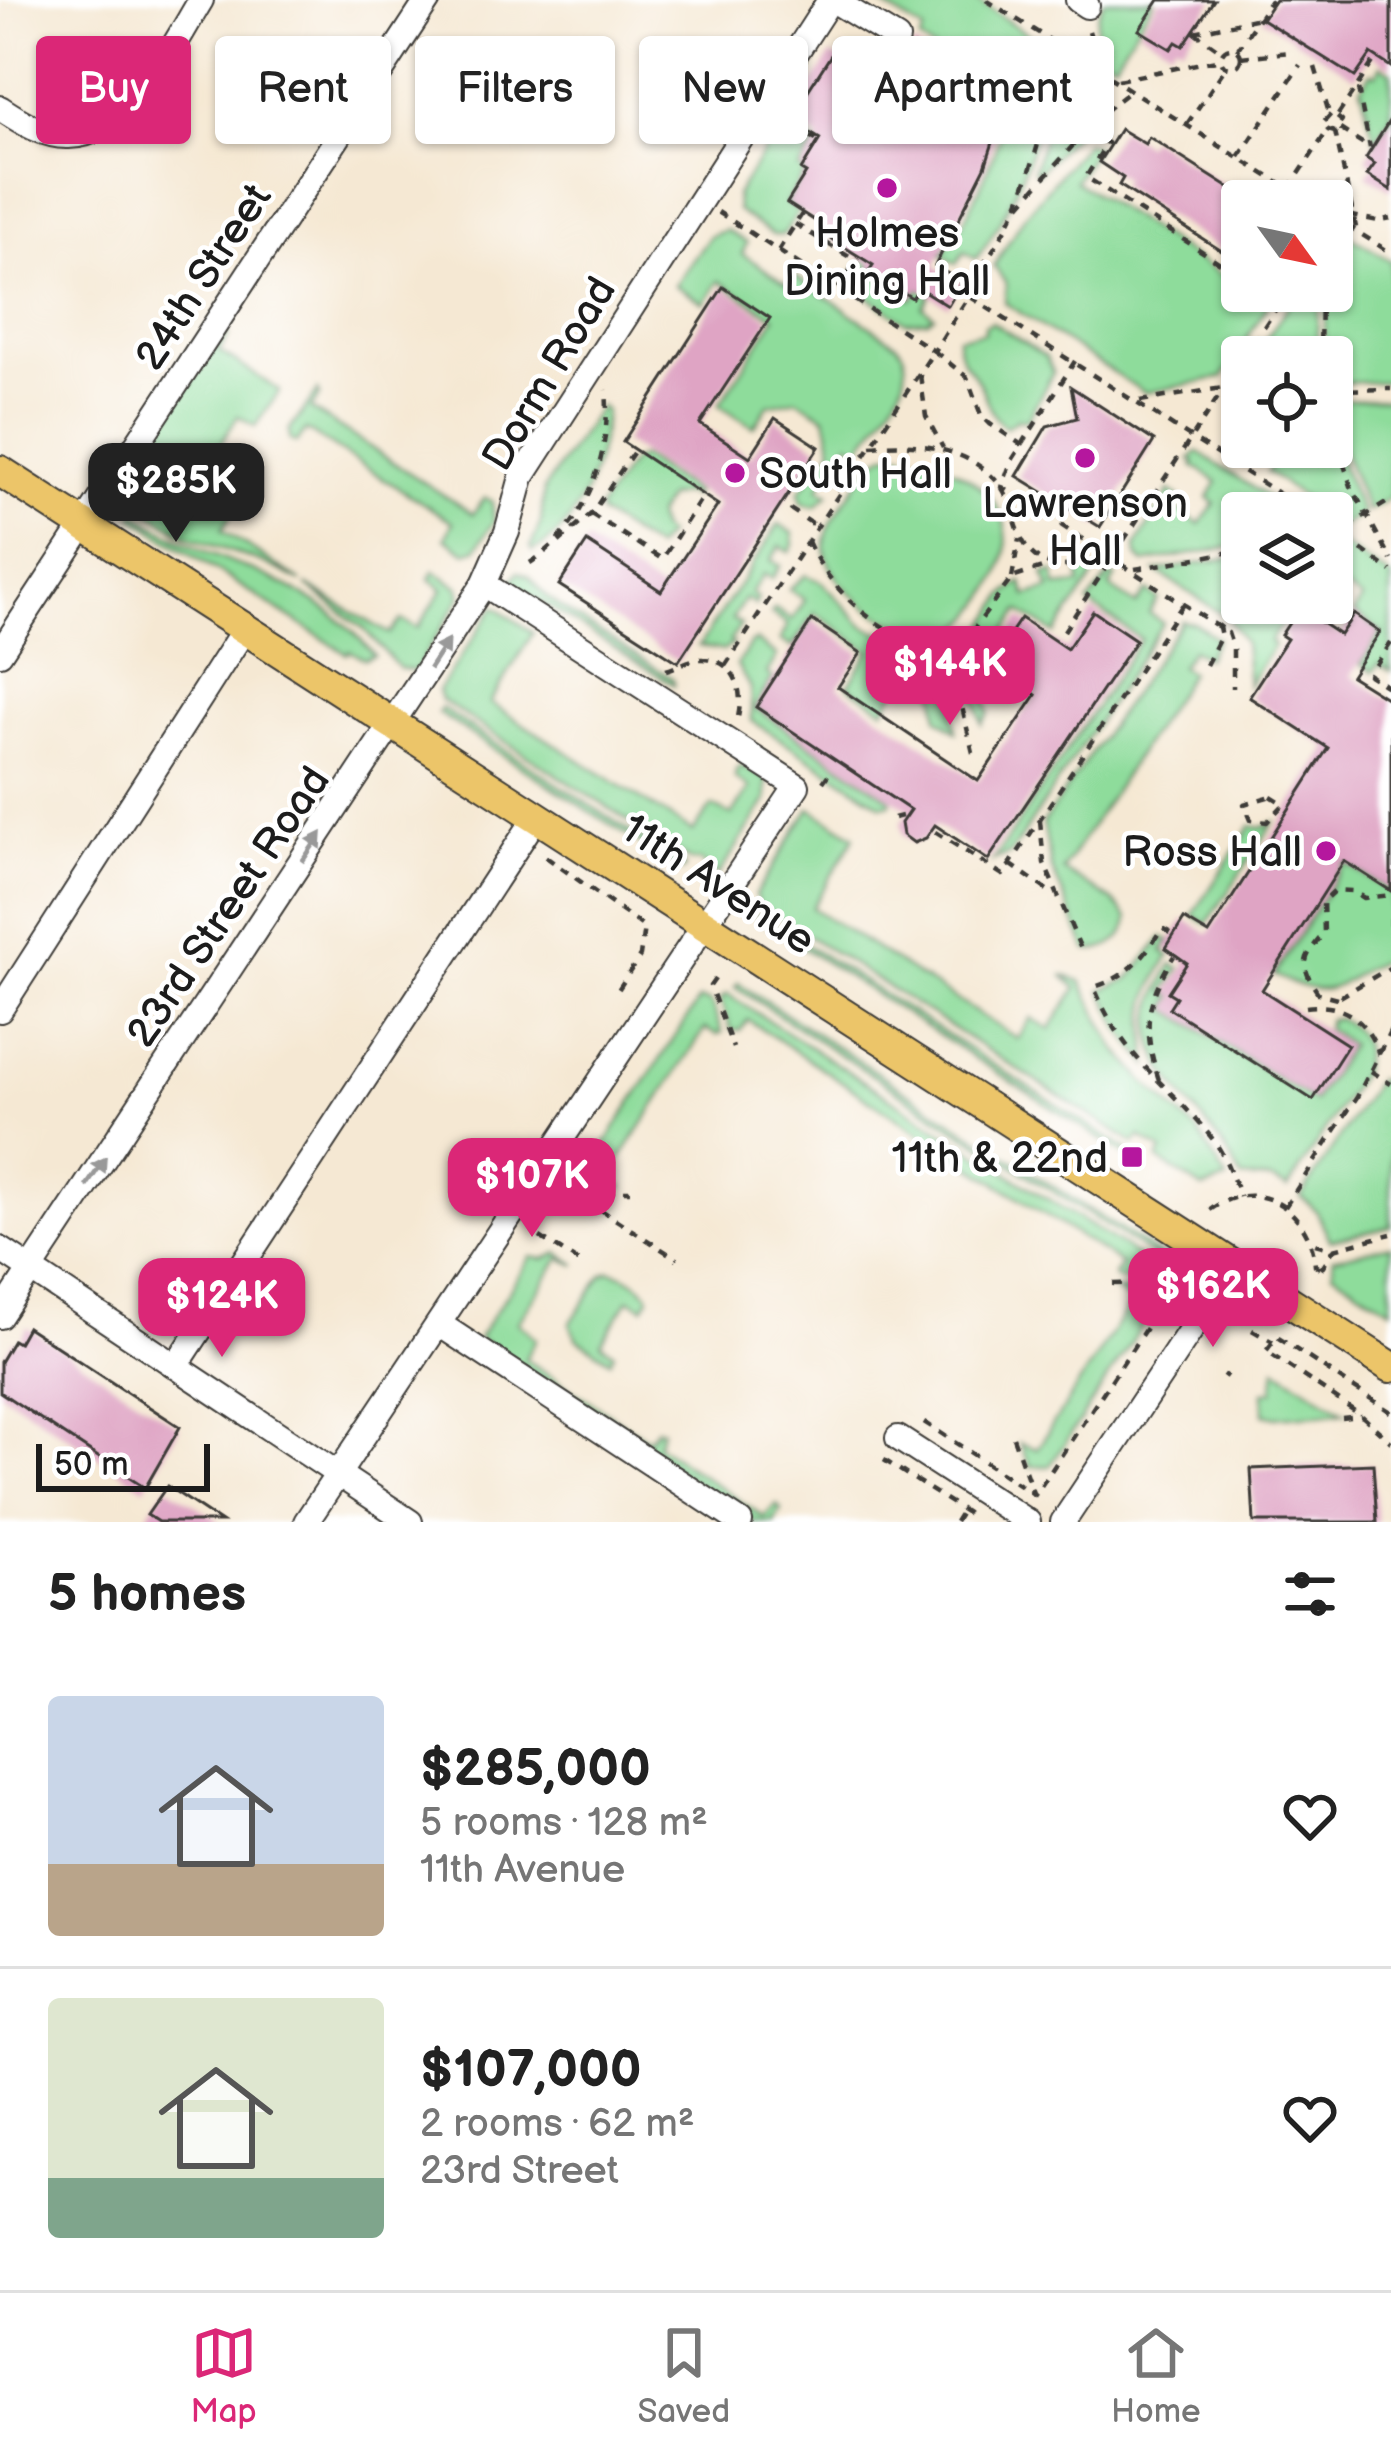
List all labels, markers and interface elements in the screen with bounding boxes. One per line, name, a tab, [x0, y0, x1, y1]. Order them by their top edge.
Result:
chip: Buy	[36, 36, 191, 144]
chip: Rent	[215, 36, 391, 144]
chip: Filters	[415, 36, 615, 144]
chip: New	[639, 36, 808, 144]
chip: Apartment	[832, 36, 1114, 144]
street label: 24th Street	[125, 175, 283, 380]
marker: Holmes Dining Hall	[874, 175, 900, 201]
north arrow	[1221, 180, 1353, 312]
map controls	[1221, 180, 1353, 624]
place label: Holmes Dining Hall	[784, 209, 990, 308]
street label: Dorm Road	[472, 268, 628, 480]
button: locate	[1221, 336, 1353, 468]
pin: $285K	[92, 443, 260, 545]
marker: Lawrenson Hall	[1072, 445, 1098, 471]
place label: South Hall	[759, 450, 952, 501]
text: $285K	[115, 458, 237, 505]
marker: South Hall	[722, 460, 748, 486]
place label: Lawrenson Hall	[982, 479, 1188, 578]
button: layers	[1221, 492, 1353, 624]
pin: $144K	[866, 626, 1034, 728]
one-way arrow	[428, 637, 449, 671]
text: $144K	[893, 641, 1007, 688]
street label: 23rd Street Road	[117, 758, 342, 1057]
street label: 11th Avenue	[611, 804, 824, 967]
place label: Ross Hall	[1122, 828, 1302, 879]
one-way arrow	[301, 831, 323, 864]
marker: Ross Hall	[1313, 838, 1339, 864]
place label: 11th & 22nd	[892, 1134, 1108, 1185]
pin: $107K	[448, 1138, 616, 1240]
marker: 11th & 22nd	[1119, 1144, 1145, 1170]
text: $107K	[475, 1153, 589, 1200]
one-way arrow	[84, 1156, 107, 1189]
pin: $162K	[1129, 1248, 1297, 1350]
pin: $124K	[138, 1258, 306, 1360]
text: $162K	[1155, 1263, 1271, 1310]
text: $124K	[165, 1273, 279, 1320]
scale bar	[36, 1438, 210, 1491]
text: 50 m	[54, 1445, 129, 1485]
icon: filters	[1277, 1561, 1343, 1627]
text: 5 homes	[48, 1564, 246, 1625]
text: $285,000	[420, 1739, 651, 1800]
icon: home	[144, 1744, 288, 1888]
icon: heart	[1277, 1783, 1343, 1849]
text: 5 rooms · 128 m²	[420, 1800, 708, 1847]
text: 11th Avenue	[420, 1847, 625, 1894]
text: $107,000	[420, 2040, 642, 2101]
icon: home	[144, 2046, 288, 2190]
icon: heart	[1277, 2085, 1343, 2151]
text: 2 rooms · 62 m²	[420, 2101, 695, 2148]
text: 23rd Street	[420, 2148, 619, 2195]
tab: Map	[190, 2320, 257, 2432]
tab: Saved	[637, 2320, 730, 2432]
tab: Home	[1111, 2320, 1201, 2432]

